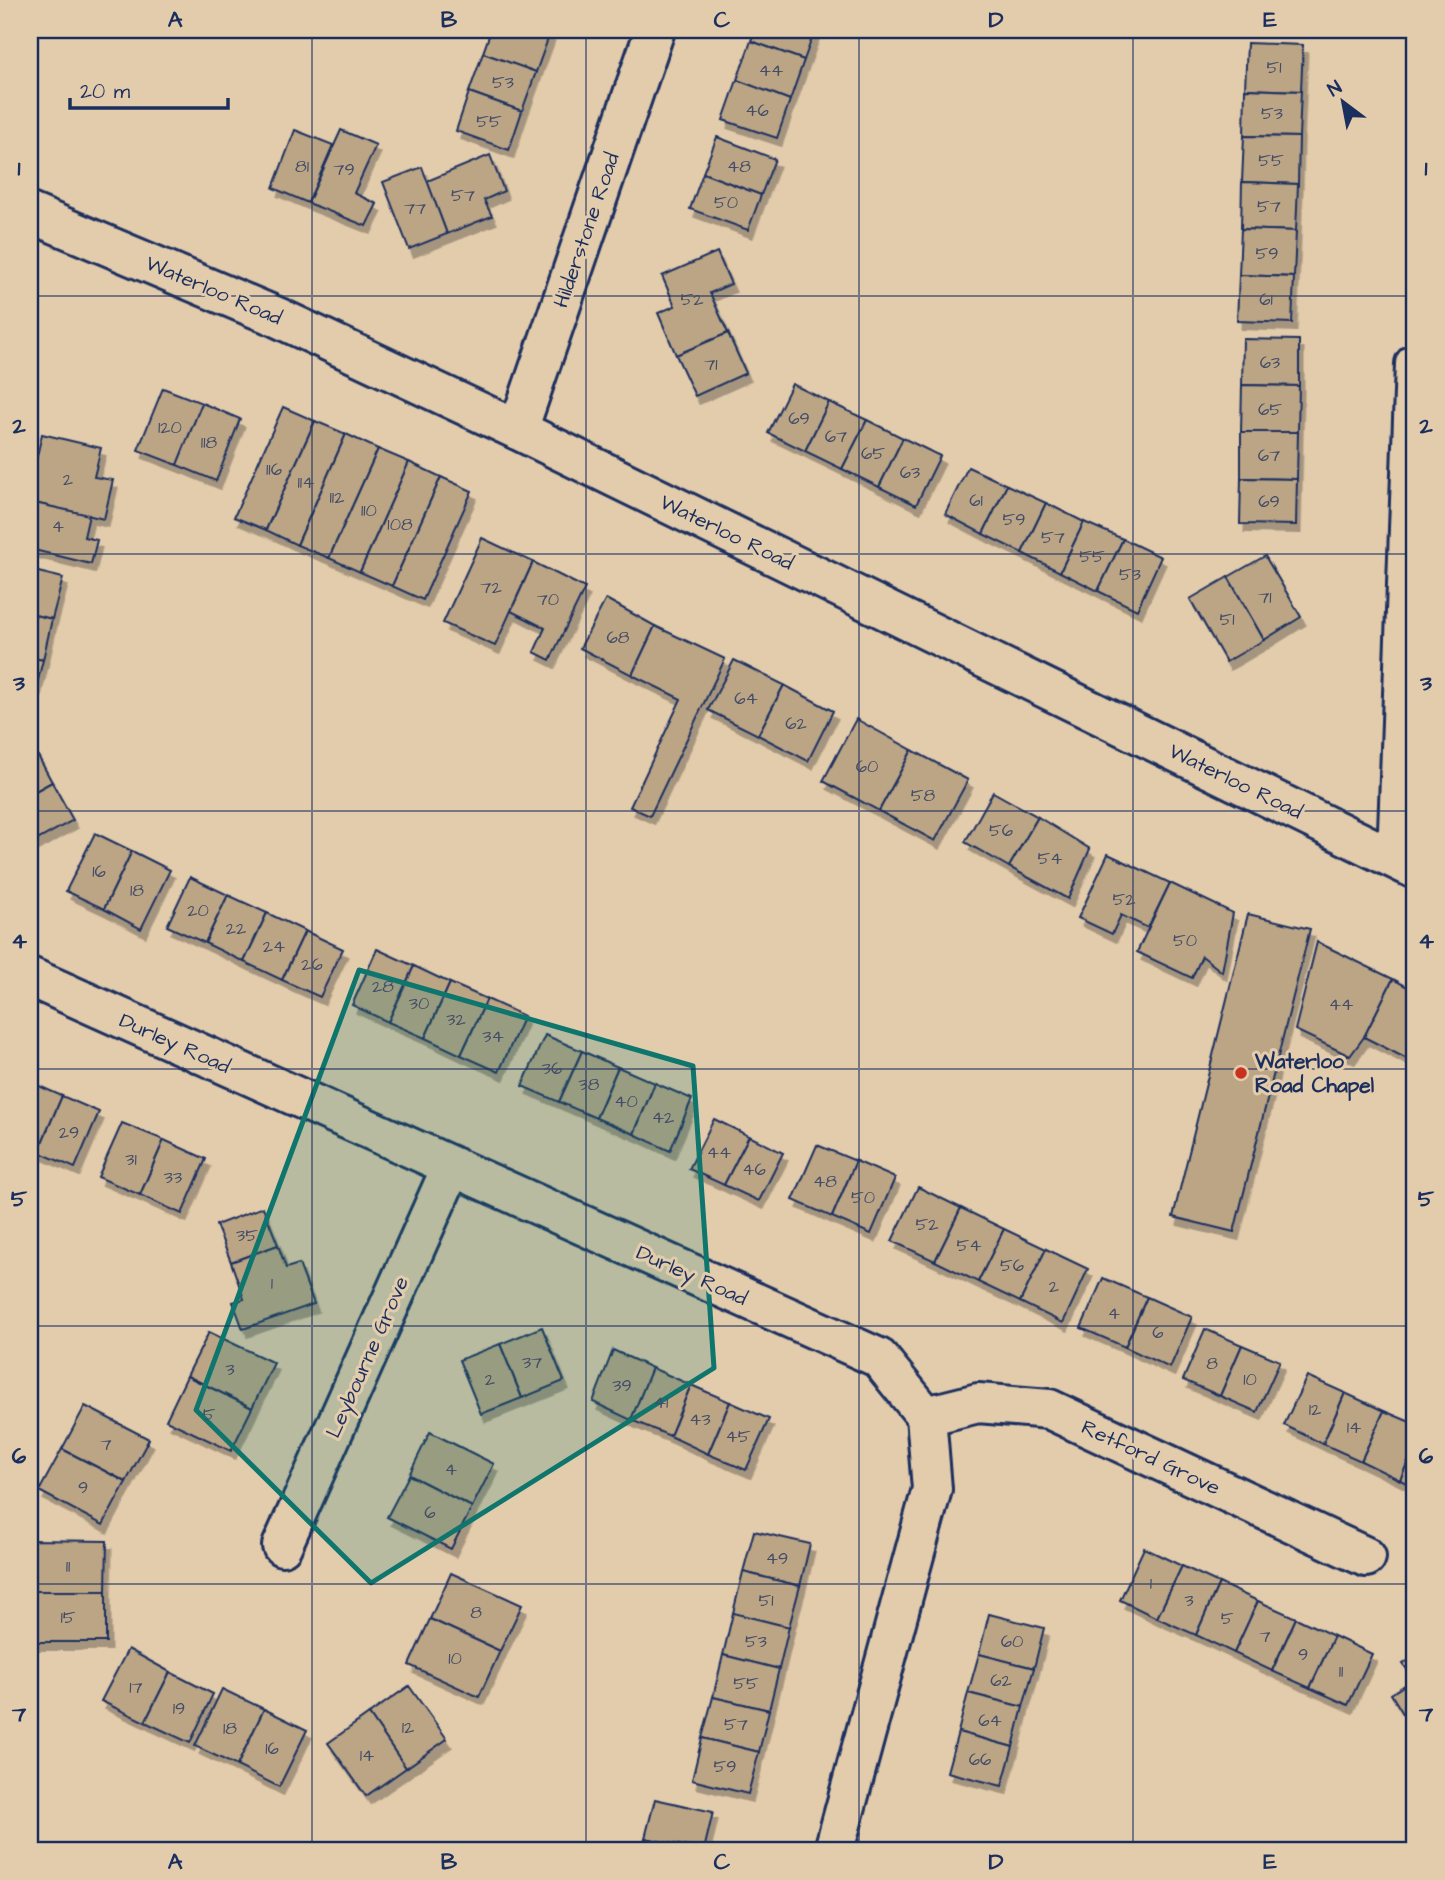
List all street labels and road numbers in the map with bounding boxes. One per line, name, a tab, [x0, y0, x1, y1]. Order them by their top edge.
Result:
street label: Hilderstone Road	[546, 149, 627, 312]
street label: Waterloo Road	[141, 249, 287, 332]
street label: Waterloo Road	[655, 488, 799, 577]
street label: Waterloo Road	[1164, 737, 1308, 826]
street label: Durley Road	[114, 1006, 235, 1083]
street label: Durley Road	[631, 1238, 752, 1315]
street label: Leybourne Grove	[319, 1272, 418, 1443]
street label: Retford Grove	[1077, 1413, 1225, 1502]

